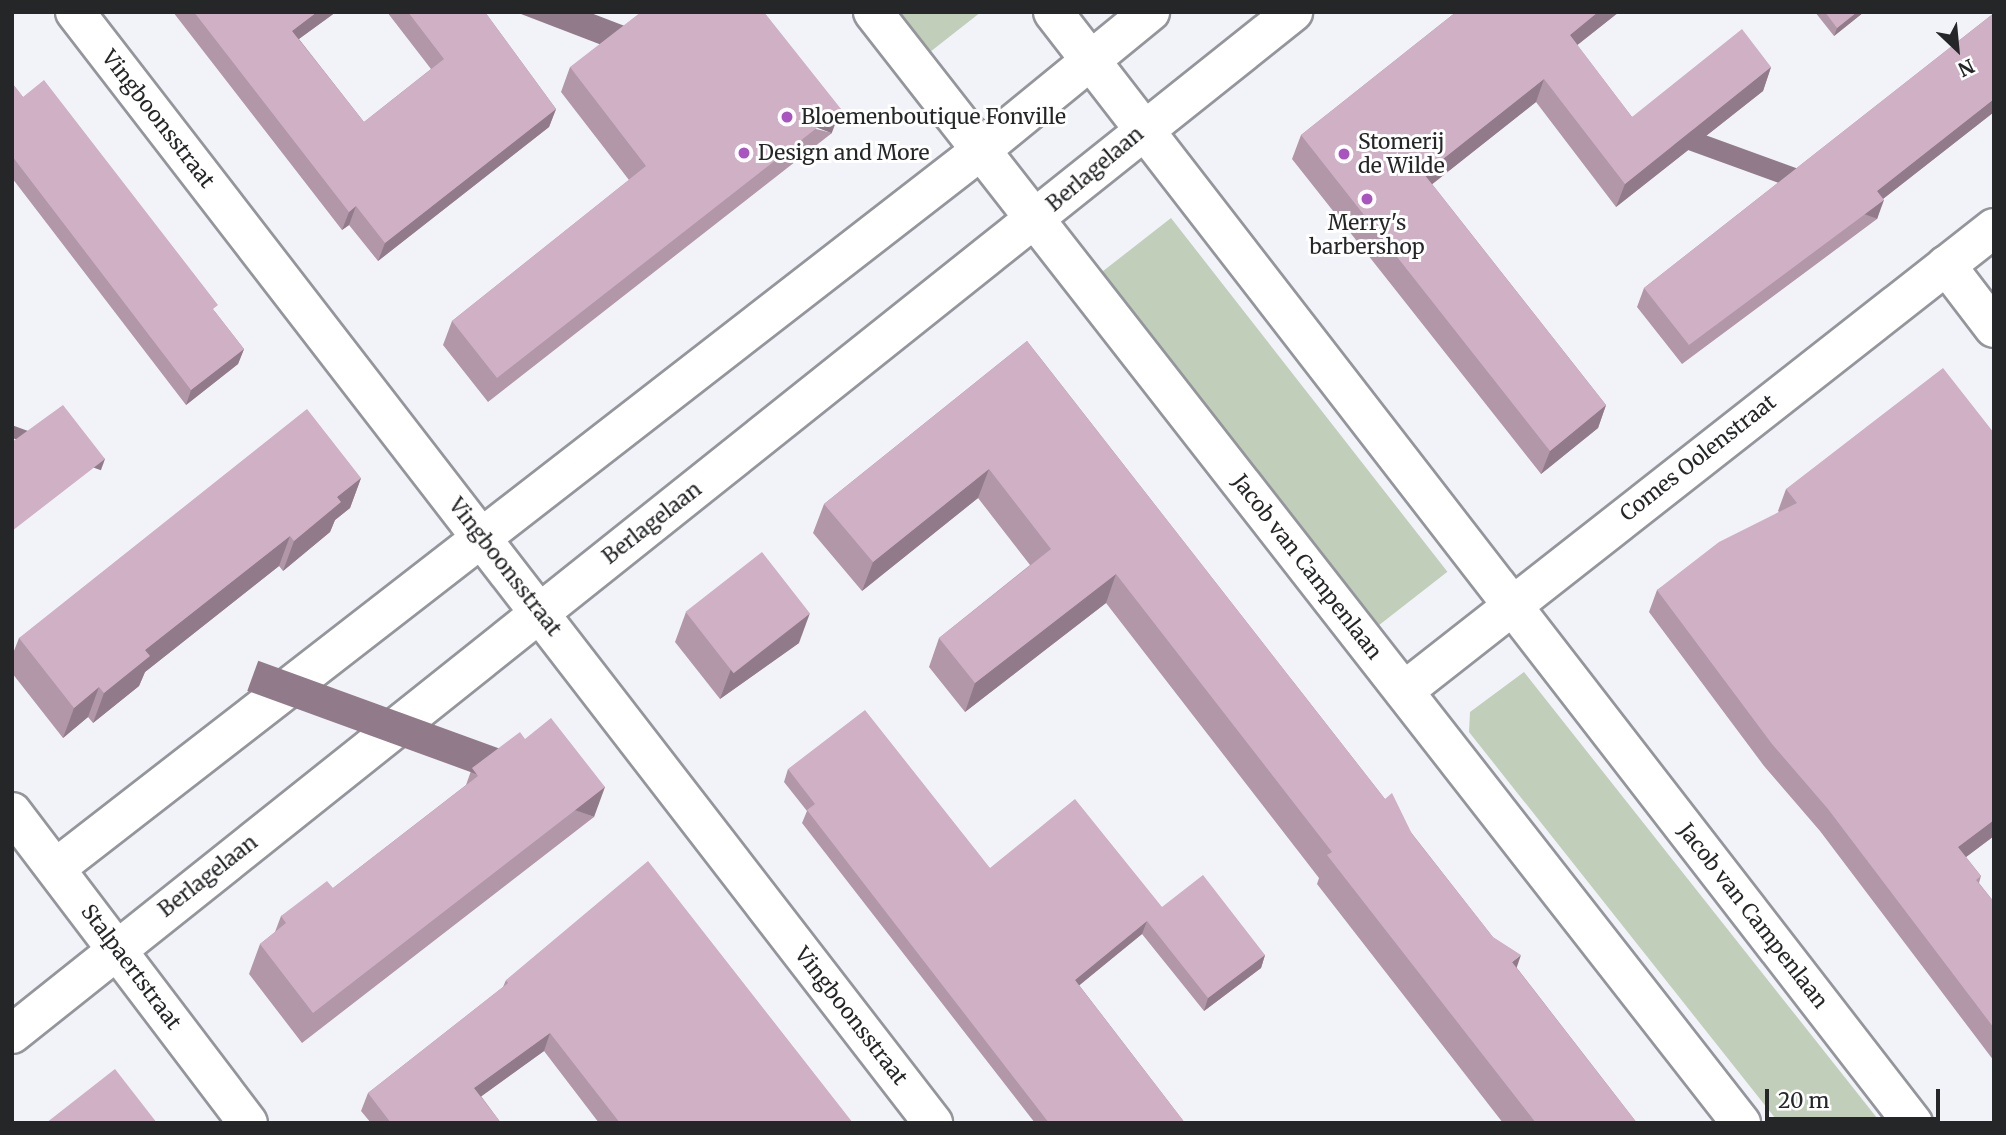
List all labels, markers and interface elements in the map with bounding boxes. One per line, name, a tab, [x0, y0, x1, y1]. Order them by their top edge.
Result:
north arrow	[1922, 14, 1992, 84]
street label: Vingboonsstraat	[96, 45, 220, 193]
text: N	[1954, 54, 1978, 82]
place label: Bloemenboutique Fonville	[801, 104, 1066, 130]
marker: Bloemenboutique Fonville	[779, 109, 795, 125]
street label: Berlagelaan	[1041, 121, 1149, 217]
place label: Stomerij de Wilde	[1358, 129, 1445, 179]
place label: Design and More	[758, 140, 929, 166]
marker: Design and More	[736, 145, 752, 161]
marker: Stomerij de Wilde	[1336, 146, 1352, 162]
marker: Merry's barbershop	[1359, 191, 1375, 207]
place label: Merry's barbershop	[1309, 210, 1425, 260]
street label: Comes Oolenstraat	[1615, 389, 1781, 527]
street label: Jacob van Campenlaan	[1227, 469, 1387, 665]
street label: Berlagelaan	[597, 477, 707, 569]
street label: Vingboonsstraat	[443, 493, 567, 641]
street label: Jacob van Campenlaan	[1673, 818, 1833, 1014]
street label: Berlagelaan	[153, 830, 263, 922]
street label: Stalpaertstraat	[76, 900, 186, 1034]
street label: Vingboonsstraat	[789, 942, 913, 1090]
scale bar	[1768, 1076, 1943, 1120]
text: 20 m	[1778, 1087, 1829, 1114]

